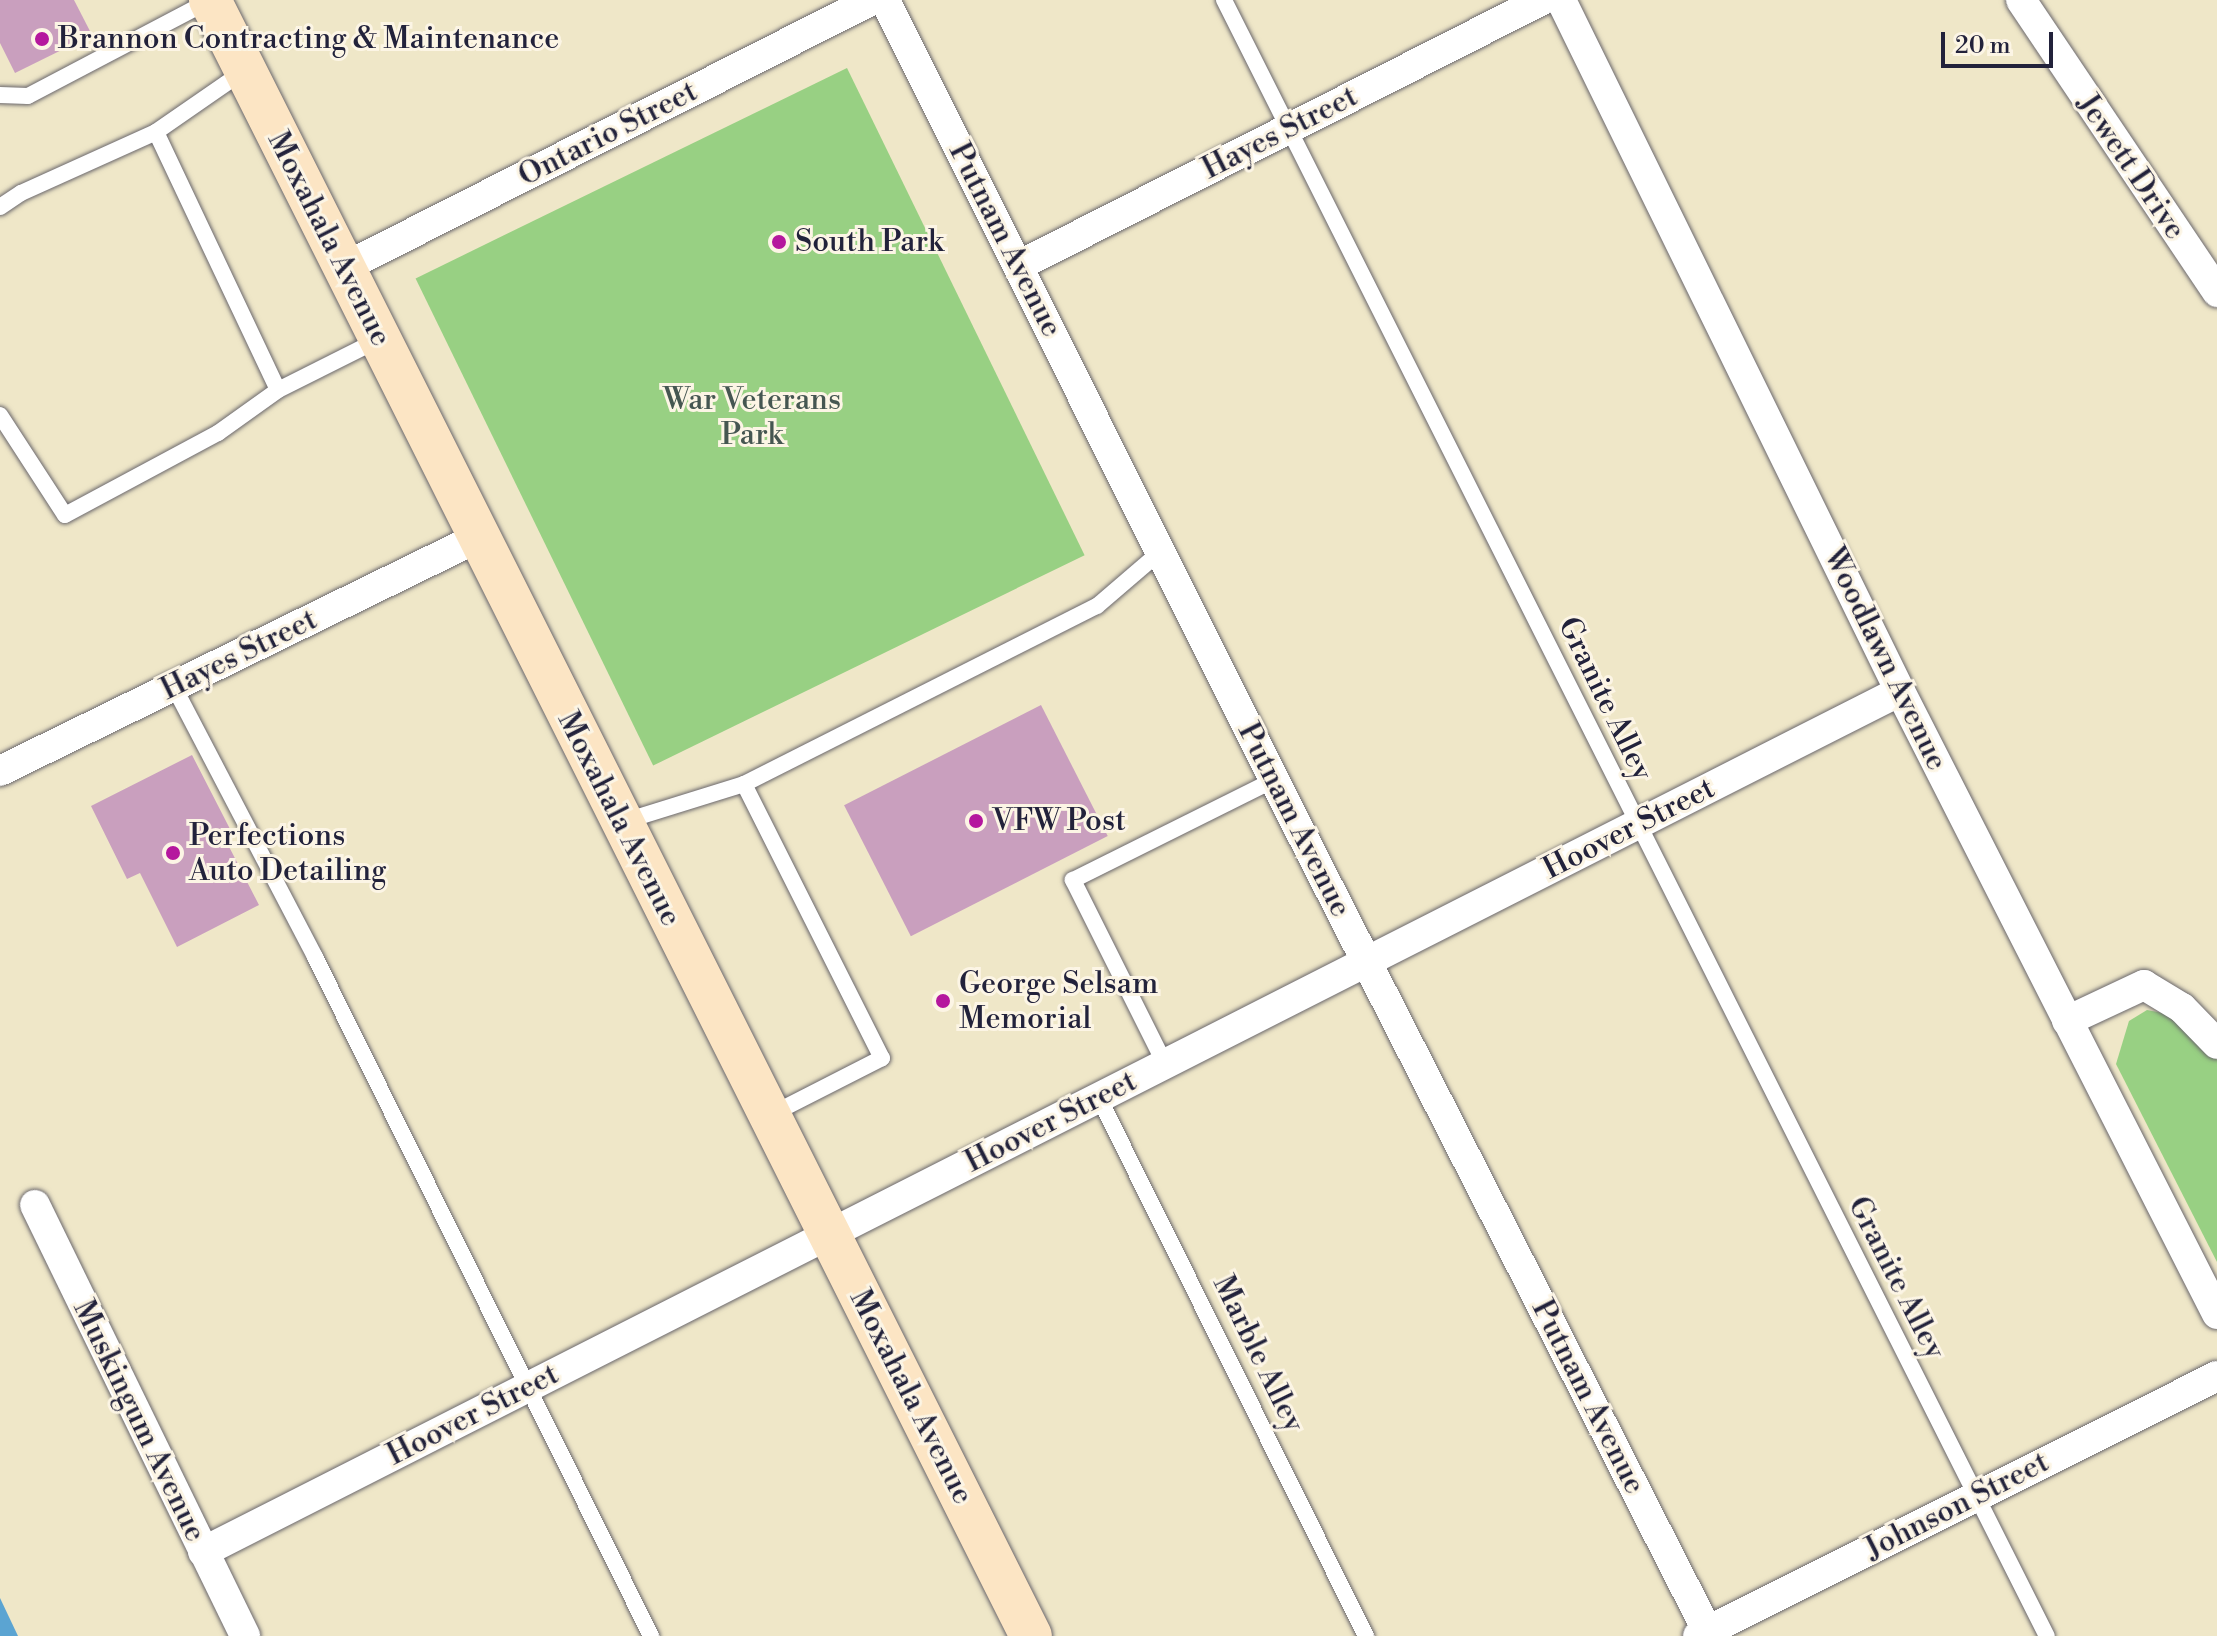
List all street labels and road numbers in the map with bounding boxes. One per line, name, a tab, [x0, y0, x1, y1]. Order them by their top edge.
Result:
street label: Ontario Street	[513, 74, 703, 194]
street label: Hayes Street	[1197, 79, 1363, 187]
street label: Jewett Drive	[2069, 88, 2193, 246]
street label: Moxahala Avenue	[259, 126, 399, 352]
street label: Putnam Avenue	[941, 137, 1069, 343]
street label: Woodlawn Avenue	[1815, 542, 1955, 776]
street label: Hayes Street	[155, 602, 323, 708]
street label: Granite Alley	[1550, 611, 1660, 787]
street label: Moxahala Avenue	[549, 706, 689, 932]
street label: Putnam Avenue	[1230, 717, 1358, 923]
street label: Hoover Street	[1537, 770, 1721, 888]
street label: Hoover Street	[959, 1063, 1143, 1181]
street label: Granite Alley	[1840, 1191, 1952, 1365]
street label: Marble Alley	[1205, 1270, 1311, 1438]
street label: Moxahala Avenue	[841, 1284, 981, 1510]
street label: Muskingum Avenue	[65, 1294, 213, 1548]
street label: Putnam Avenue	[1524, 1294, 1652, 1500]
street label: Hoover Street	[381, 1356, 565, 1474]
street label: Johnson Street	[1859, 1444, 2055, 1568]

